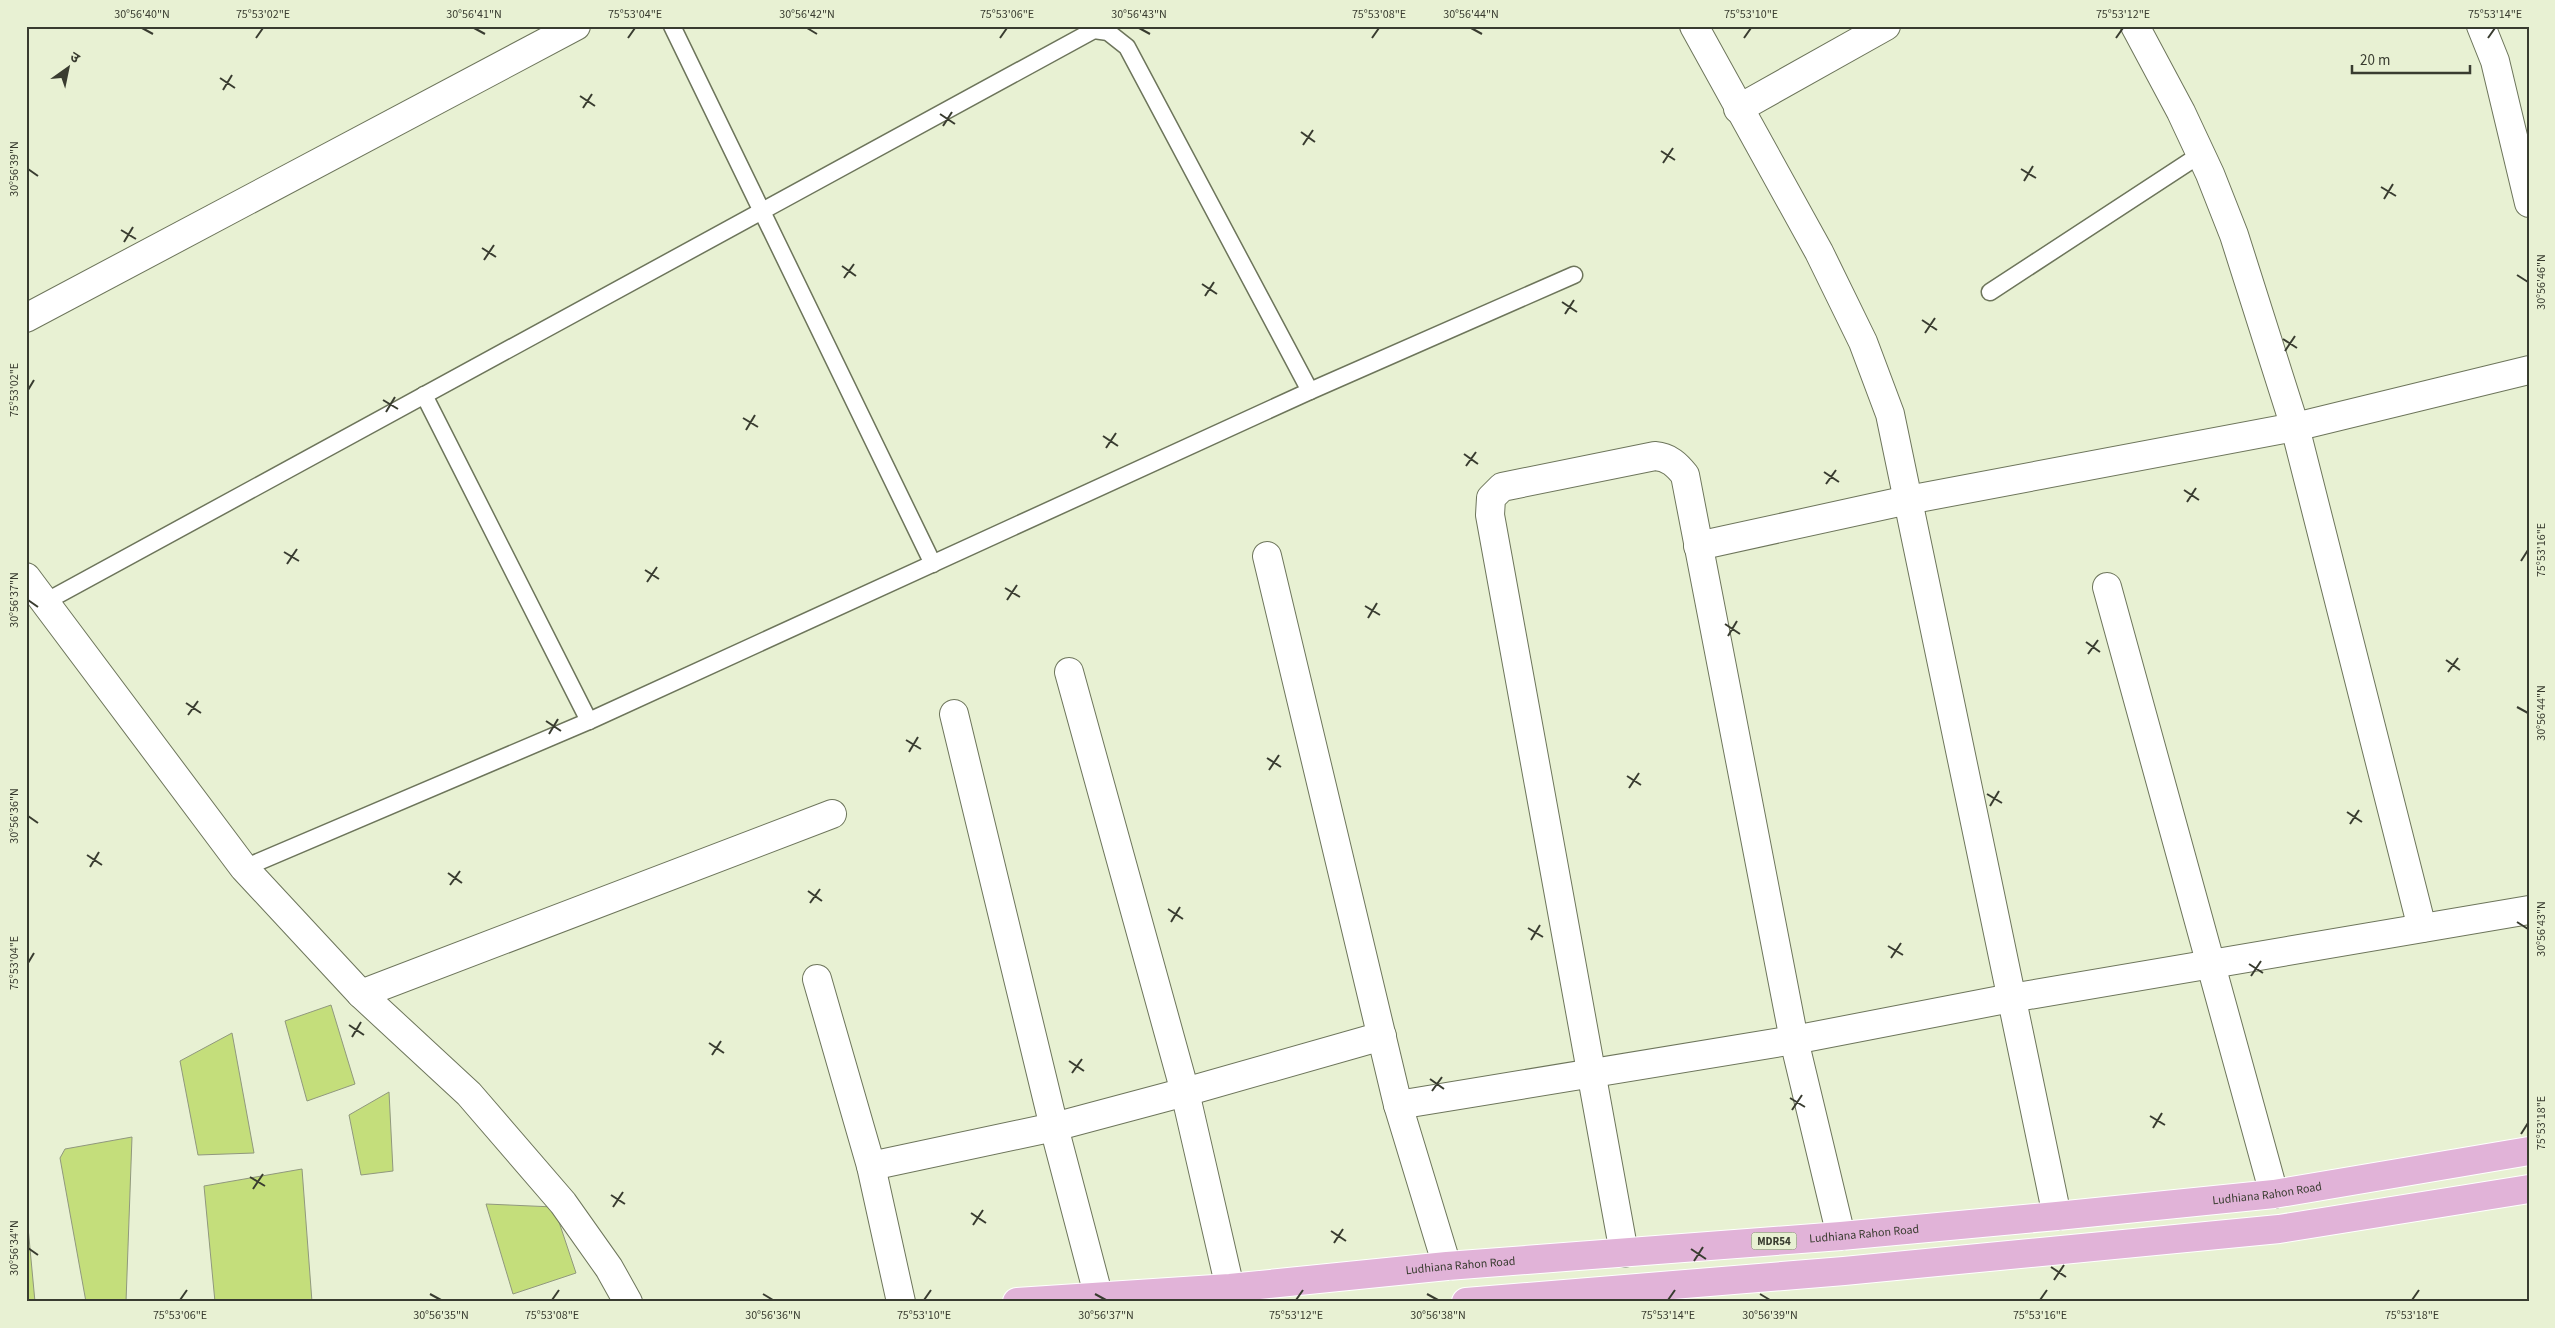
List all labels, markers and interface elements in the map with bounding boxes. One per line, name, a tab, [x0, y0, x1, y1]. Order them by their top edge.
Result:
text: 30°56'40"N	[114, 6, 170, 23]
text: 75°53'02"E	[236, 6, 290, 23]
text: 30°56'41"N	[446, 6, 502, 23]
text: 75°53'04"E	[608, 6, 662, 23]
text: 30°56'42"N	[779, 6, 835, 23]
text: 75°53'06"E	[980, 6, 1034, 23]
text: 30°56'43"N	[1111, 6, 1167, 23]
text: 75°53'08"E	[1352, 6, 1406, 23]
text: 30°56'44"N	[1443, 6, 1499, 23]
text: 75°53'10"E	[1724, 6, 1778, 23]
text: 75°53'12"E	[2096, 6, 2150, 23]
text: 75°53'14"E	[2468, 6, 2522, 23]
north arrow	[42, 42, 92, 92]
scale bar	[2352, 42, 2470, 74]
text: उ	[66, 47, 84, 69]
text: 20 m	[2360, 50, 2390, 71]
text: 30°56'39"N	[6, 141, 23, 197]
text: 30°56'46"N	[2533, 254, 2550, 310]
text: 75°53'02"E	[6, 363, 23, 417]
text: 75°53'16"E	[2533, 523, 2550, 577]
text: 30°56'37"N	[6, 572, 23, 628]
text: 30°56'44"N	[2533, 685, 2550, 741]
text: 30°56'36"N	[6, 788, 23, 844]
text: 30°56'43"N	[2533, 901, 2550, 957]
text: 75°53'04"E	[6, 936, 23, 990]
text: 75°53'18"E	[2533, 1096, 2550, 1150]
street label: Ludhiana Rahon Road	[2212, 1178, 2323, 1209]
text: 30°56'34"N	[6, 1220, 23, 1276]
street label: Ludhiana Rahon Road	[1809, 1220, 1920, 1247]
road number: MDR54	[1752, 1232, 1796, 1250]
street label: Ludhiana Rahon Road	[1405, 1252, 1516, 1279]
text: 75°53'06"E	[153, 1307, 207, 1324]
text: 30°56'35"N	[413, 1307, 469, 1324]
text: 75°53'08"E	[525, 1307, 579, 1324]
text: 30°56'36"N	[745, 1307, 801, 1324]
text: 75°53'10"E	[897, 1307, 951, 1324]
text: 30°56'37"N	[1078, 1307, 1134, 1324]
text: 75°53'12"E	[1269, 1307, 1323, 1324]
text: 30°56'38"N	[1410, 1307, 1466, 1324]
text: 75°53'14"E	[1641, 1307, 1695, 1324]
text: 30°56'39"N	[1742, 1307, 1798, 1324]
text: 75°53'16"E	[2013, 1307, 2067, 1324]
text: 75°53'18"E	[2385, 1307, 2439, 1324]

